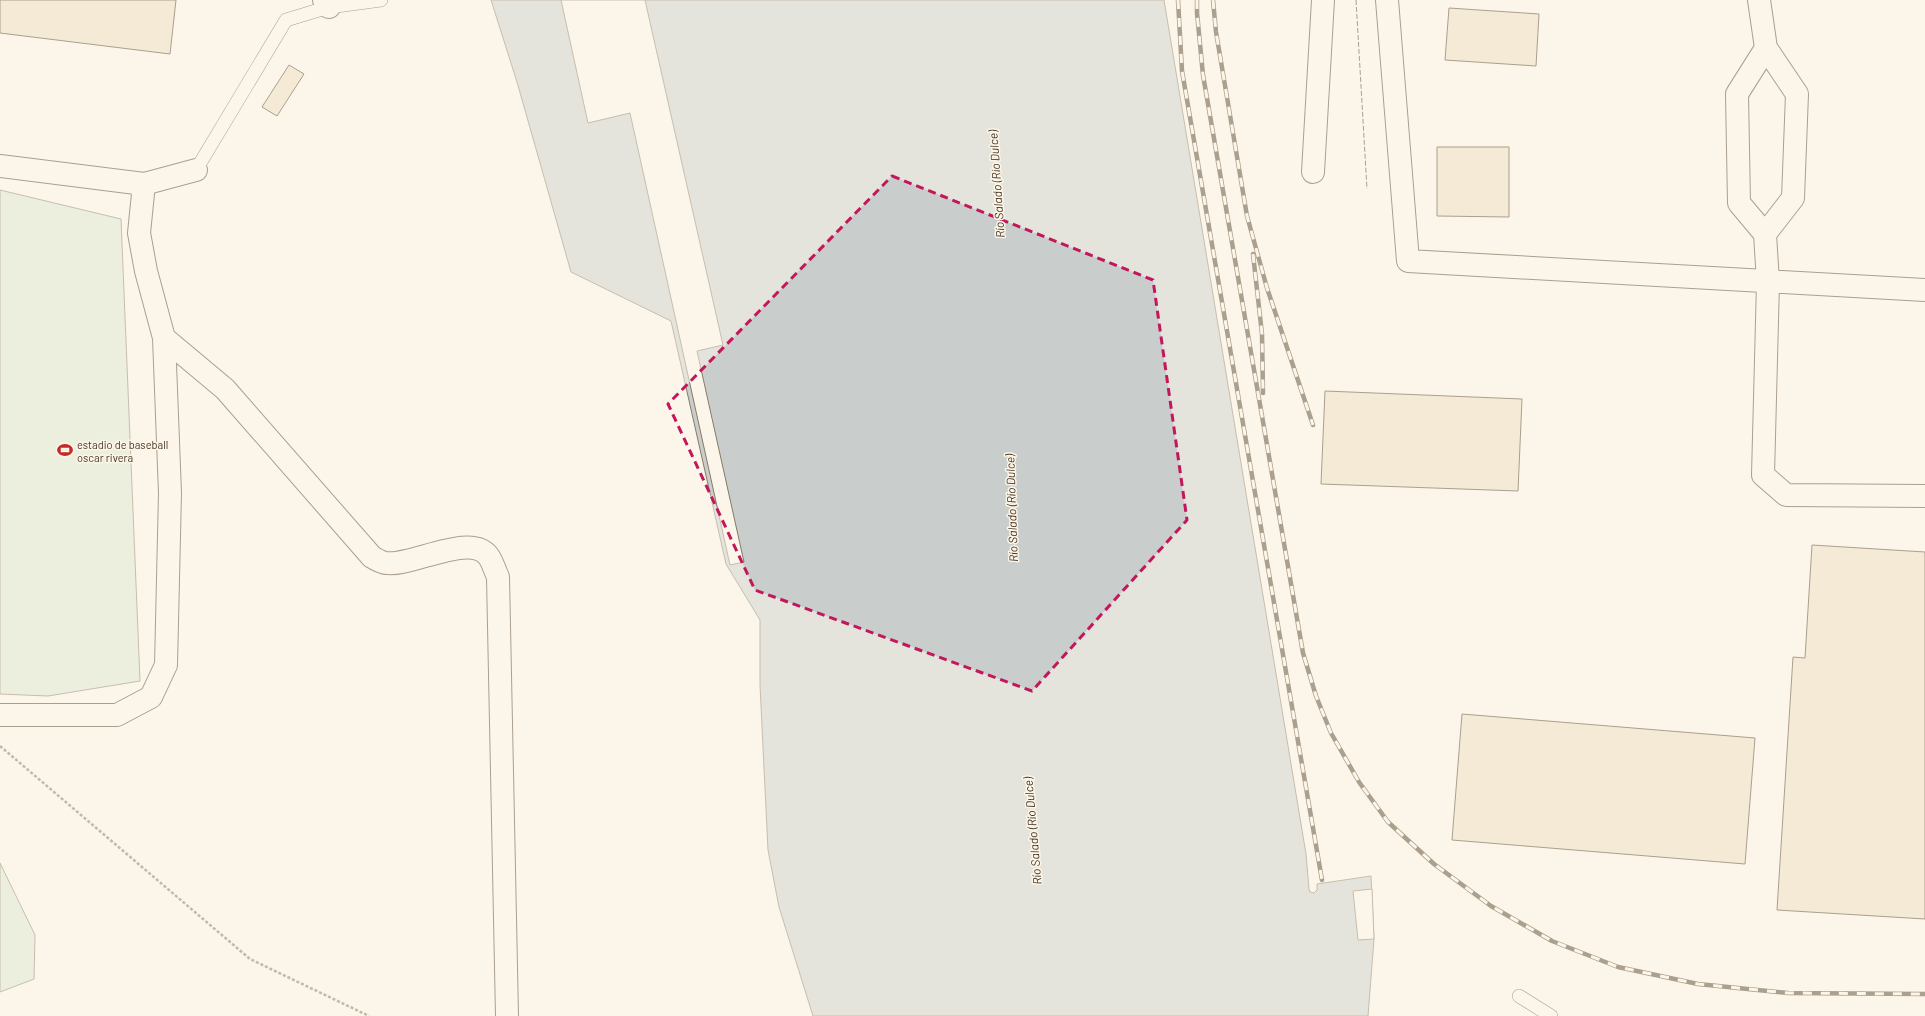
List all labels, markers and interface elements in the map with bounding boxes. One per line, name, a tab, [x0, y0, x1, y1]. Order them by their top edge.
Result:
water label: Río Salado (Río Dulce)	[985, 129, 1007, 238]
place label: estadio de baseball oscar rivera	[77, 438, 168, 464]
sports icon: estadio de baseball oscar rivera	[56, 441, 74, 459]
water label: Río Salado (Río Dulce)	[1002, 453, 1020, 562]
water label: Río Salado (Río Dulce)	[1020, 776, 1044, 885]

